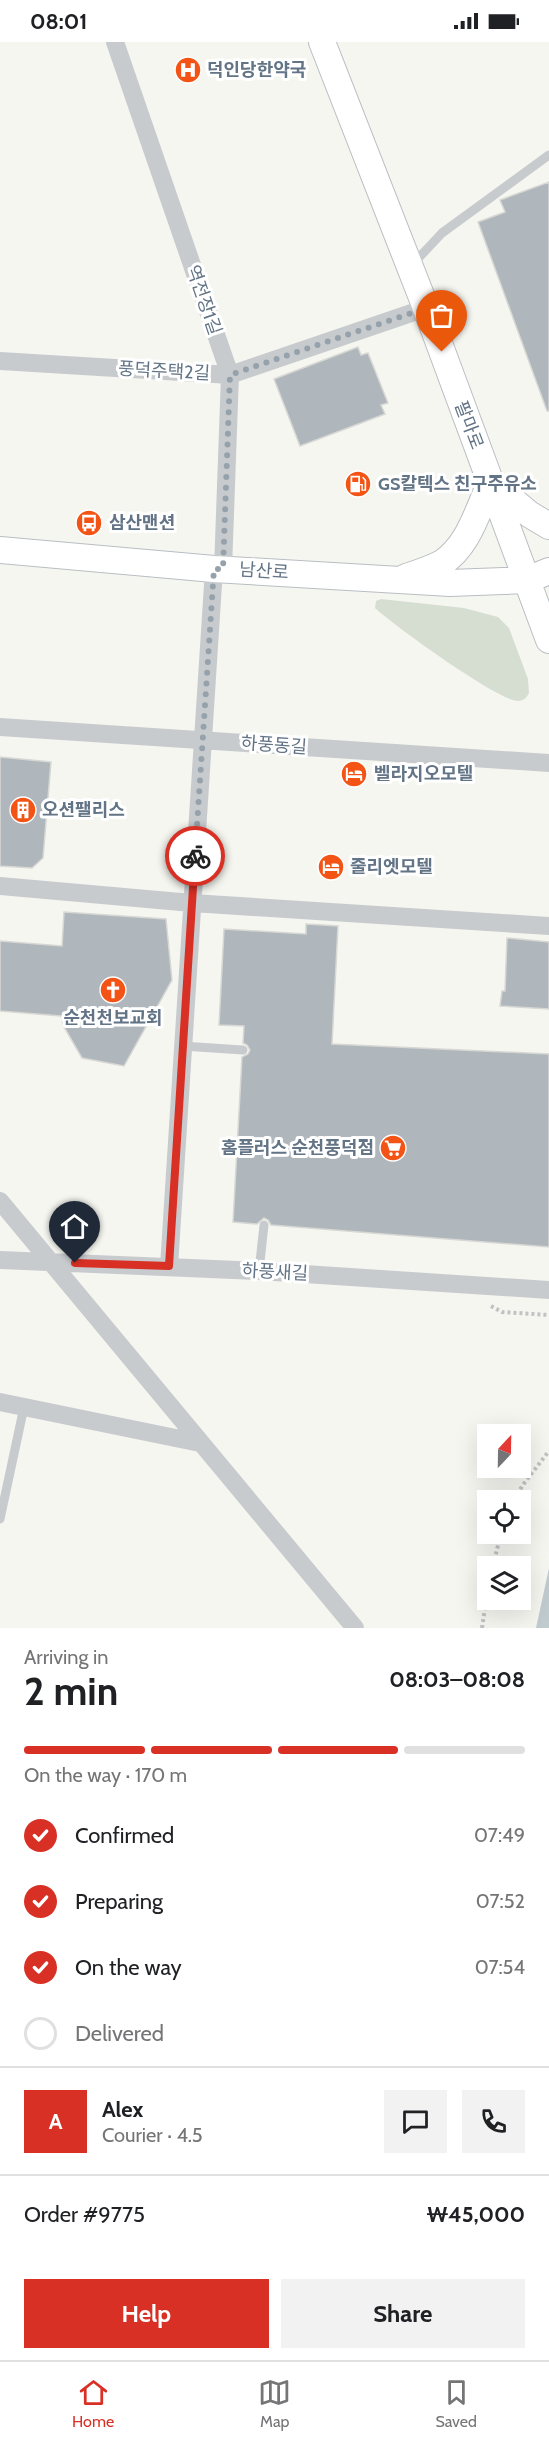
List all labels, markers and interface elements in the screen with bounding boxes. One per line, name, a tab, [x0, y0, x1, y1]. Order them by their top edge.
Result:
text: 08:01	[30, 8, 87, 35]
hospital icon: 덕인당한약국	[173, 55, 203, 85]
place label: 덕인당한약국	[207, 59, 306, 81]
street label: 역전장1길	[182, 262, 226, 338]
pin	[416, 290, 467, 352]
icon: bag	[425, 299, 458, 332]
street label: 풍덕주택2길	[117, 358, 211, 384]
street label: 팔마로	[450, 398, 488, 452]
fuel station icon: GS칼텍스 친구주유소	[343, 469, 373, 499]
place label: GS칼텍스 친구주유소	[378, 473, 537, 495]
bus stop icon: 삼산맨션	[74, 508, 104, 538]
place label: 삼산맨션	[109, 512, 175, 534]
street label: 남산로	[238, 558, 290, 584]
street label: 하풍동길	[240, 732, 308, 758]
hotel icon: 벨라지오모텔	[339, 759, 369, 789]
place label: 벨라지오모텔	[374, 763, 473, 785]
building icon: 오션팰리스	[8, 795, 38, 825]
place label: 오션팰리스	[42, 799, 125, 821]
courier	[165, 826, 225, 886]
icon: bike	[179, 840, 212, 873]
hotel icon: 줄리엣모텔	[316, 852, 346, 882]
place label: 줄리엣모텔	[350, 856, 433, 878]
church icon: 순천천보교회	[98, 975, 128, 1005]
place label: 순천천보교회	[63, 1007, 163, 1029]
supermarket icon: 홈플러스 순천풍덕점	[378, 1133, 408, 1163]
place label: 홈플러스 순천풍덕점	[221, 1137, 374, 1159]
pin	[49, 1201, 100, 1263]
icon: home	[58, 1210, 91, 1243]
street label: 하풍새길	[241, 1259, 309, 1285]
north arrow	[477, 1424, 531, 1478]
map controls	[477, 1424, 531, 1610]
button: locate	[477, 1490, 531, 1544]
button: layers	[477, 1556, 531, 1610]
text: Arriving in	[24, 1645, 108, 1669]
text: 08:03–08:08	[389, 1666, 525, 1693]
text: 2 min	[24, 1667, 118, 1715]
text: On the way · 170 m	[24, 1763, 187, 1787]
icon: check	[24, 1819, 57, 1852]
text: Confirmed	[75, 1822, 174, 1849]
text: 07:49	[474, 1823, 525, 1847]
icon: check	[24, 1885, 57, 1918]
text: Preparing	[75, 1888, 163, 1915]
text: 07:52	[476, 1889, 525, 1913]
icon: check	[24, 1951, 57, 1984]
text: On the way	[75, 1954, 182, 1981]
text: 07:54	[475, 1955, 525, 1979]
text: Delivered	[75, 2020, 164, 2047]
button: chat	[384, 2090, 447, 2153]
button: phone	[462, 2090, 525, 2153]
text: Alex	[102, 2096, 143, 2123]
text: A	[49, 2108, 62, 2135]
text: Courier · 4.5	[102, 2123, 203, 2147]
text: Order #9775	[24, 2201, 145, 2228]
text: ₩45,000	[427, 2201, 525, 2228]
button: Help	[24, 2279, 269, 2348]
button: Share	[281, 2279, 525, 2348]
tab: Home	[72, 2376, 114, 2431]
tab: Map	[258, 2376, 291, 2431]
tab: Saved	[435, 2376, 477, 2431]

